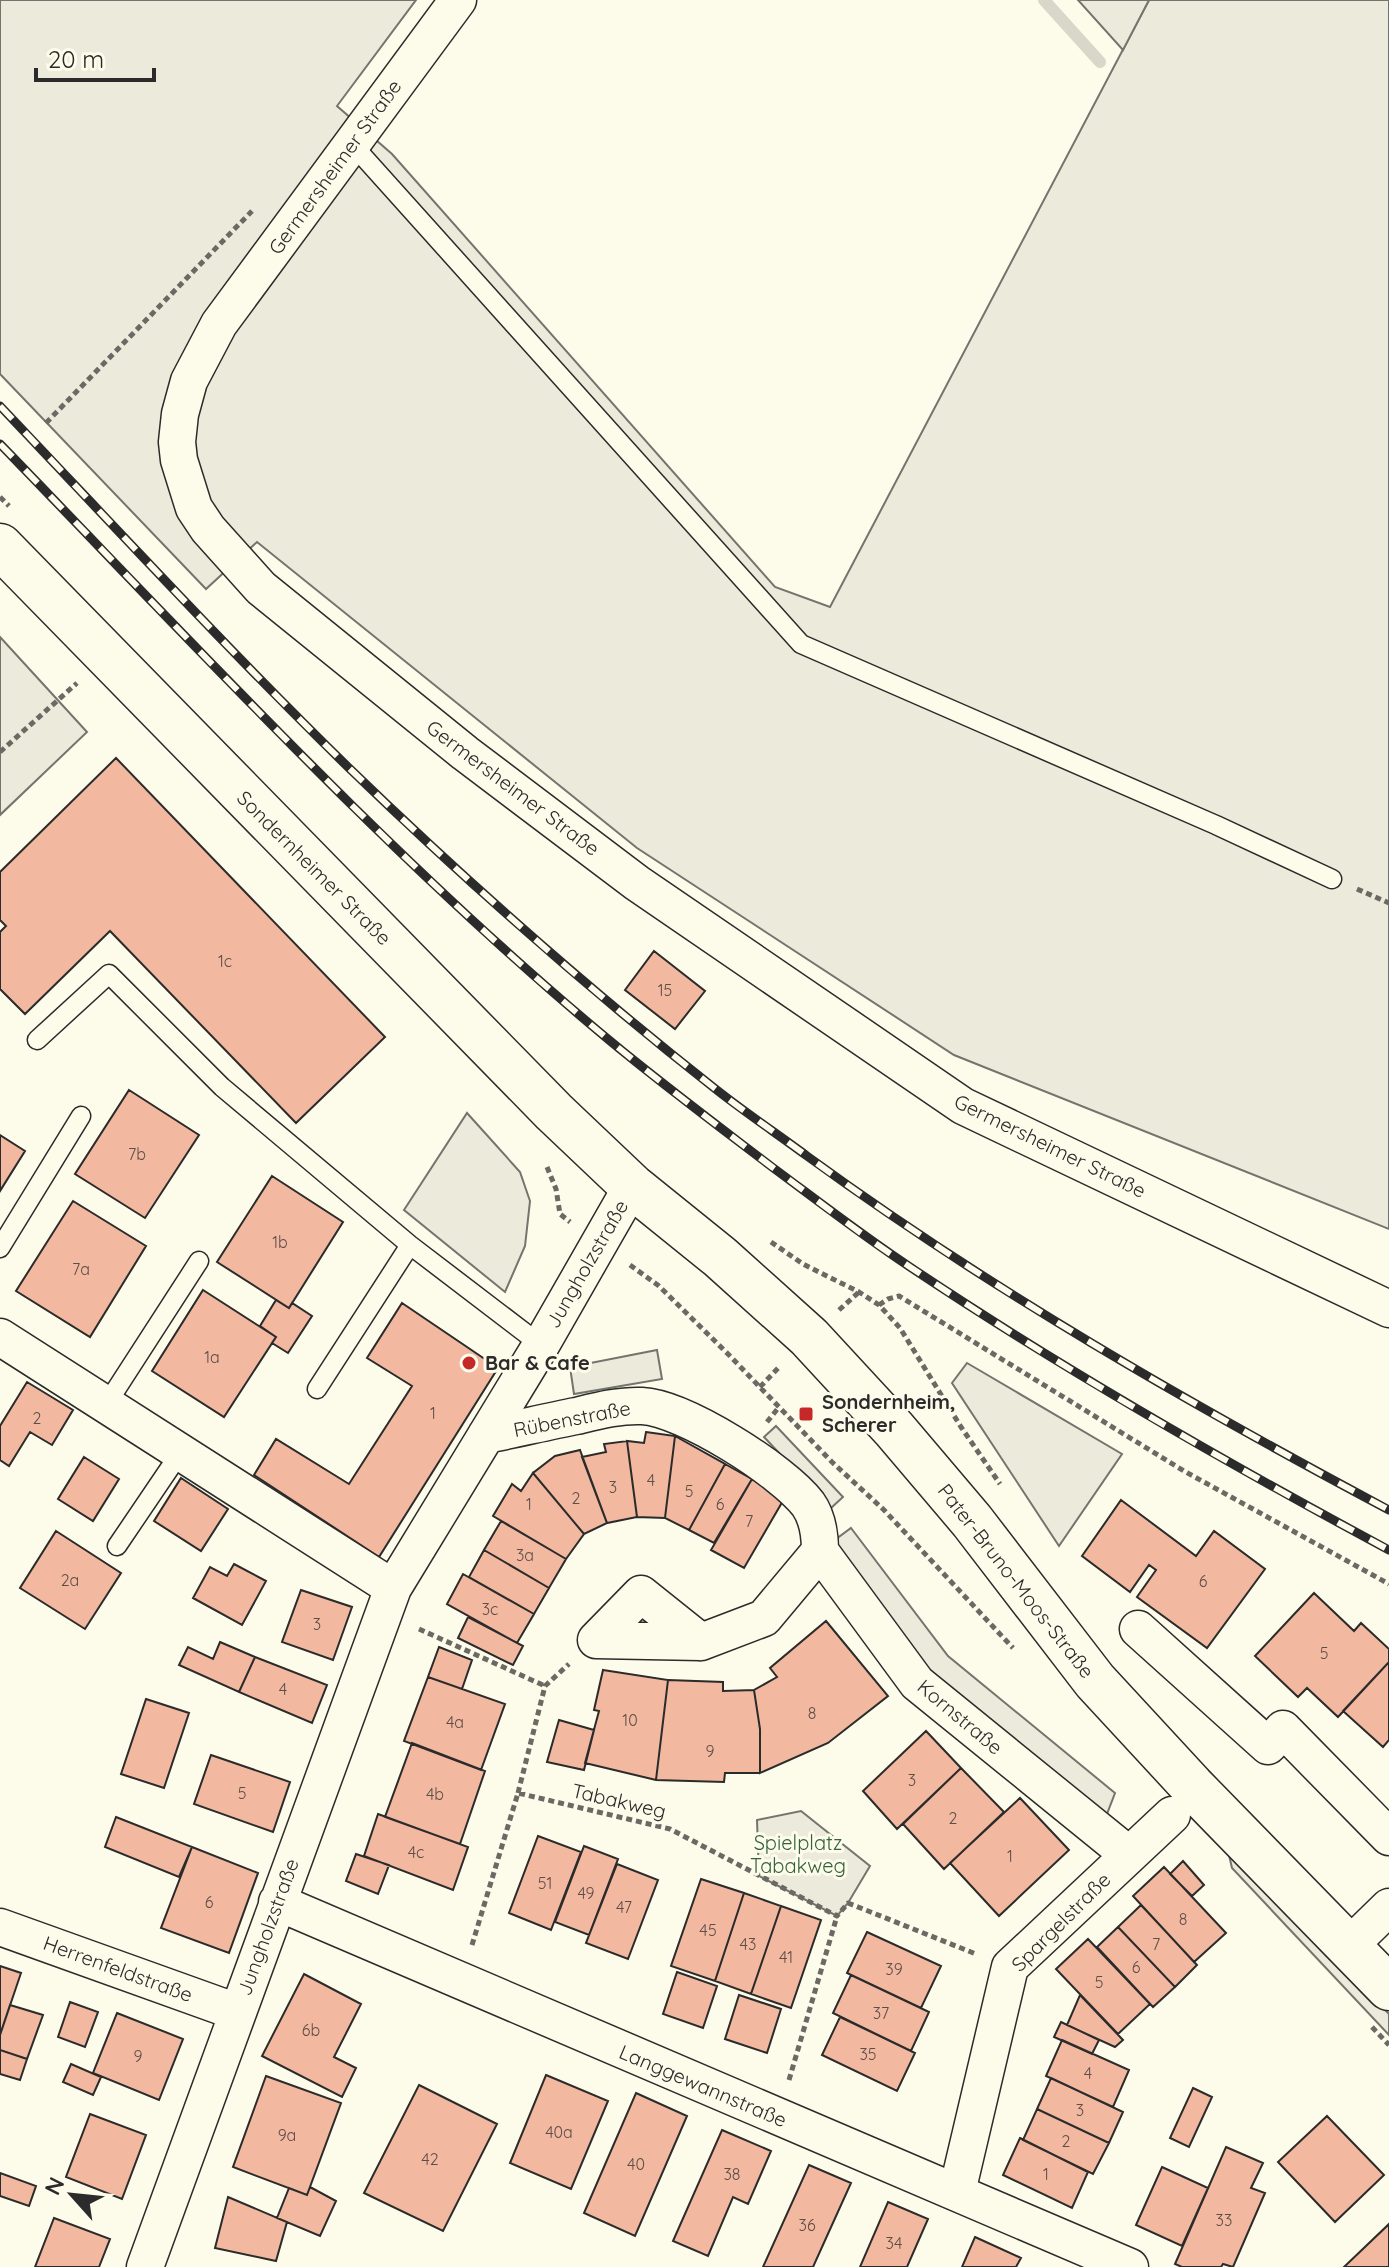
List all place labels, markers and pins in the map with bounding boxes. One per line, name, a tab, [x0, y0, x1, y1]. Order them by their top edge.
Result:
place label: Bar & Cafe	[485, 1350, 590, 1375]
marker: Bar & Cafe	[460, 1354, 478, 1372]
place label: Sondernheim, Scherer	[822, 1389, 955, 1437]
marker: Sondernheim, Scherer	[797, 1405, 815, 1423]

